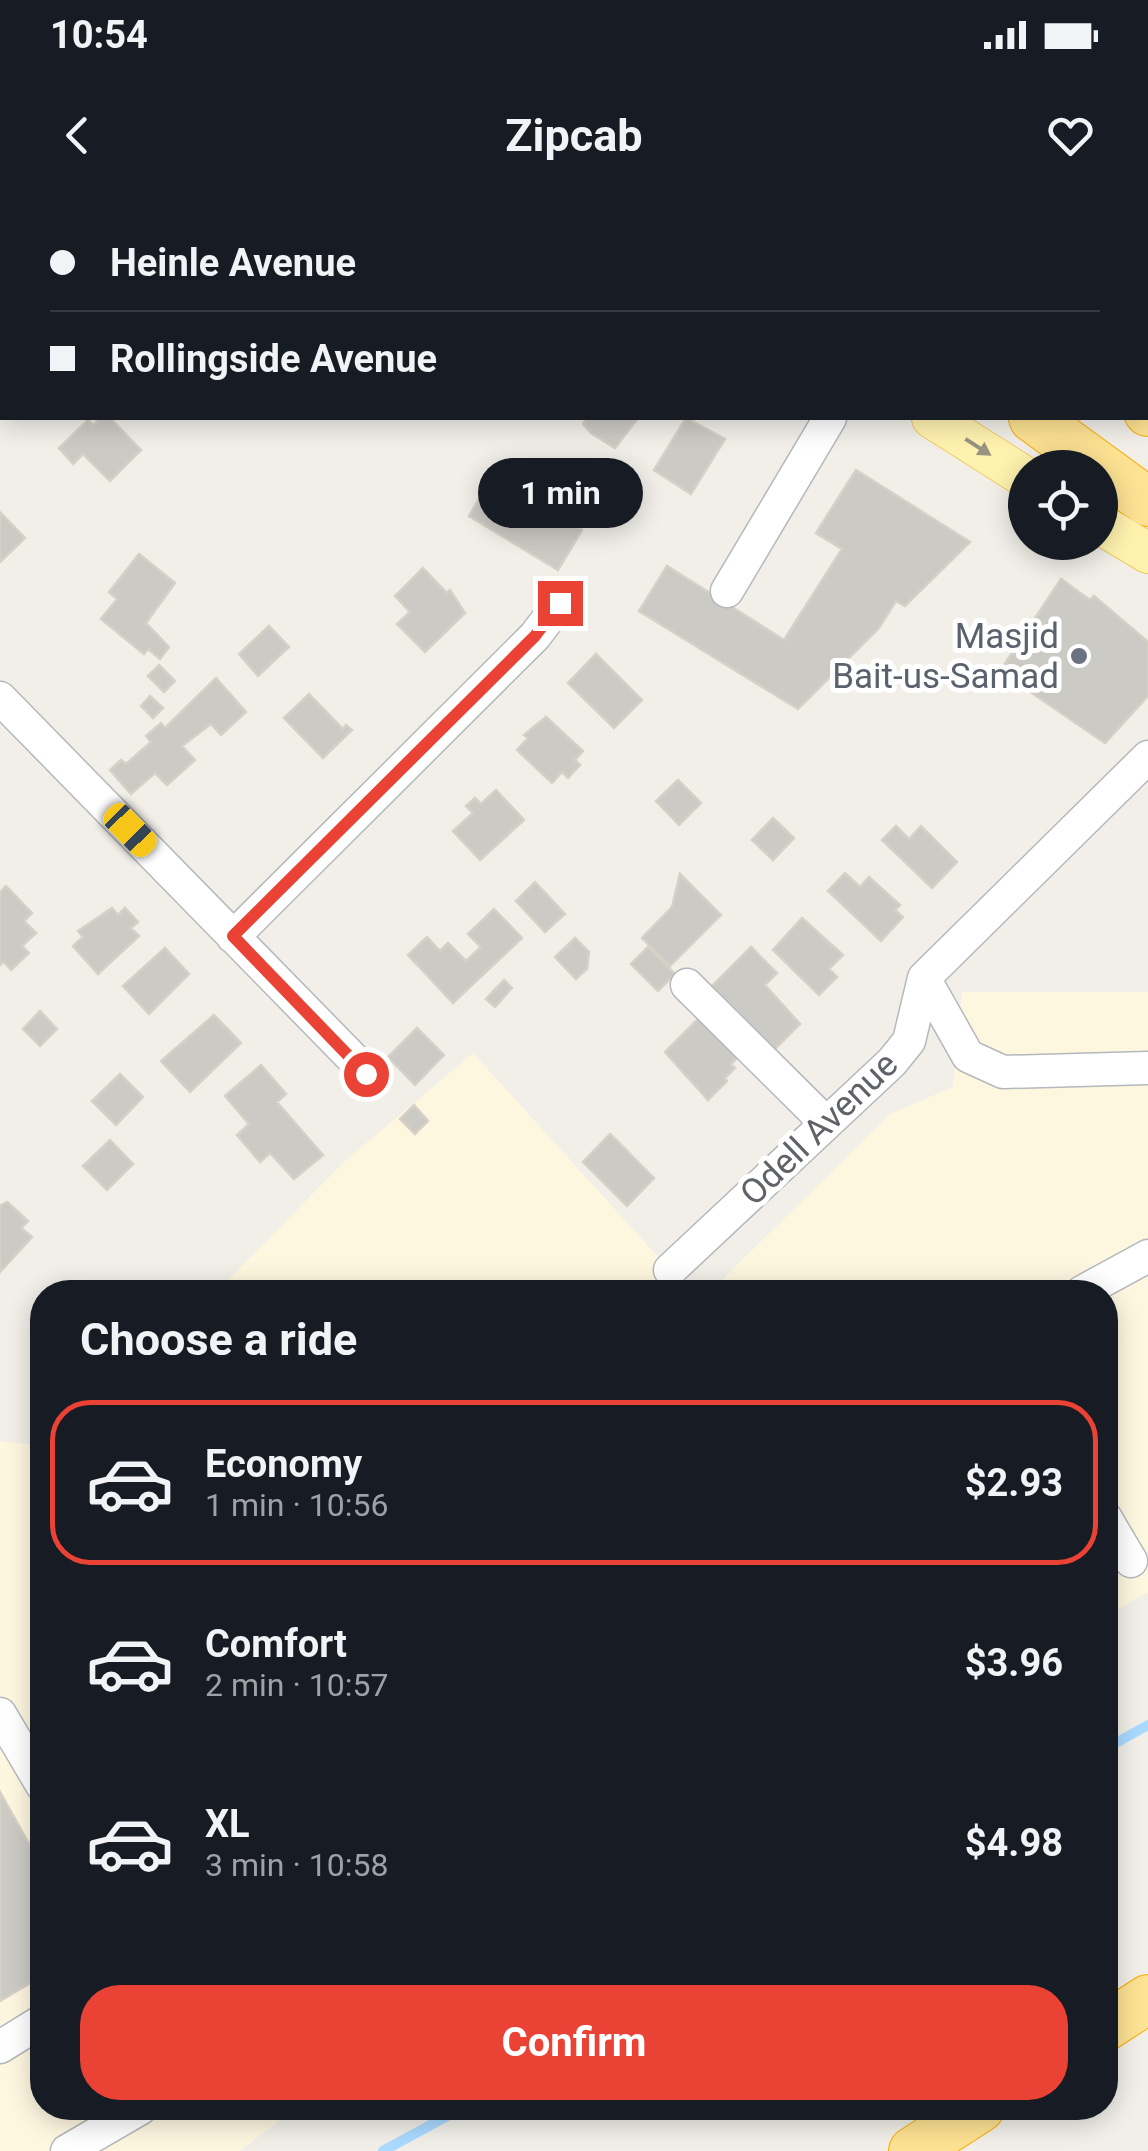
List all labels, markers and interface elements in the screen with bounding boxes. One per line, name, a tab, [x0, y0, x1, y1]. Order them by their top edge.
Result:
text: 10:54	[50, 13, 148, 57]
icon: back	[50, 108, 105, 163]
icon: heart	[1043, 108, 1098, 163]
text: Zipcab	[505, 109, 643, 162]
text: Heinle Avenue	[110, 241, 356, 285]
text: Rollingside Avenue	[110, 337, 437, 381]
one-way arrow	[965, 438, 992, 456]
map controls	[1008, 450, 1118, 560]
button: locate	[1008, 450, 1118, 560]
callout: 1 min	[478, 458, 642, 528]
text: 1 min	[520, 474, 601, 512]
route end	[538, 581, 583, 626]
place label: Masjid Bait-us-Samad	[832, 616, 1059, 697]
marker: Masjid Bait-us-Samad	[1068, 645, 1090, 667]
car	[98, 798, 162, 862]
street label: Odell Avenue	[732, 1044, 906, 1214]
route start	[344, 1052, 389, 1097]
text: Choose a ride	[80, 1313, 357, 1366]
icon: car	[85, 1438, 175, 1528]
text: Economy	[205, 1442, 362, 1486]
text: $2.93	[965, 1461, 1063, 1505]
text: 1 min · 10:56	[205, 1486, 388, 1524]
icon: car	[85, 1618, 175, 1708]
text: Comfort	[205, 1622, 347, 1666]
text: $3.96	[965, 1641, 1063, 1685]
text: 2 min · 10:57	[205, 1666, 388, 1704]
icon: car	[85, 1798, 175, 1888]
text: XL	[205, 1802, 250, 1846]
text: $4.98	[965, 1821, 1063, 1865]
text: 3 min · 10:58	[205, 1846, 388, 1884]
button: Confirm	[80, 1985, 1068, 2100]

